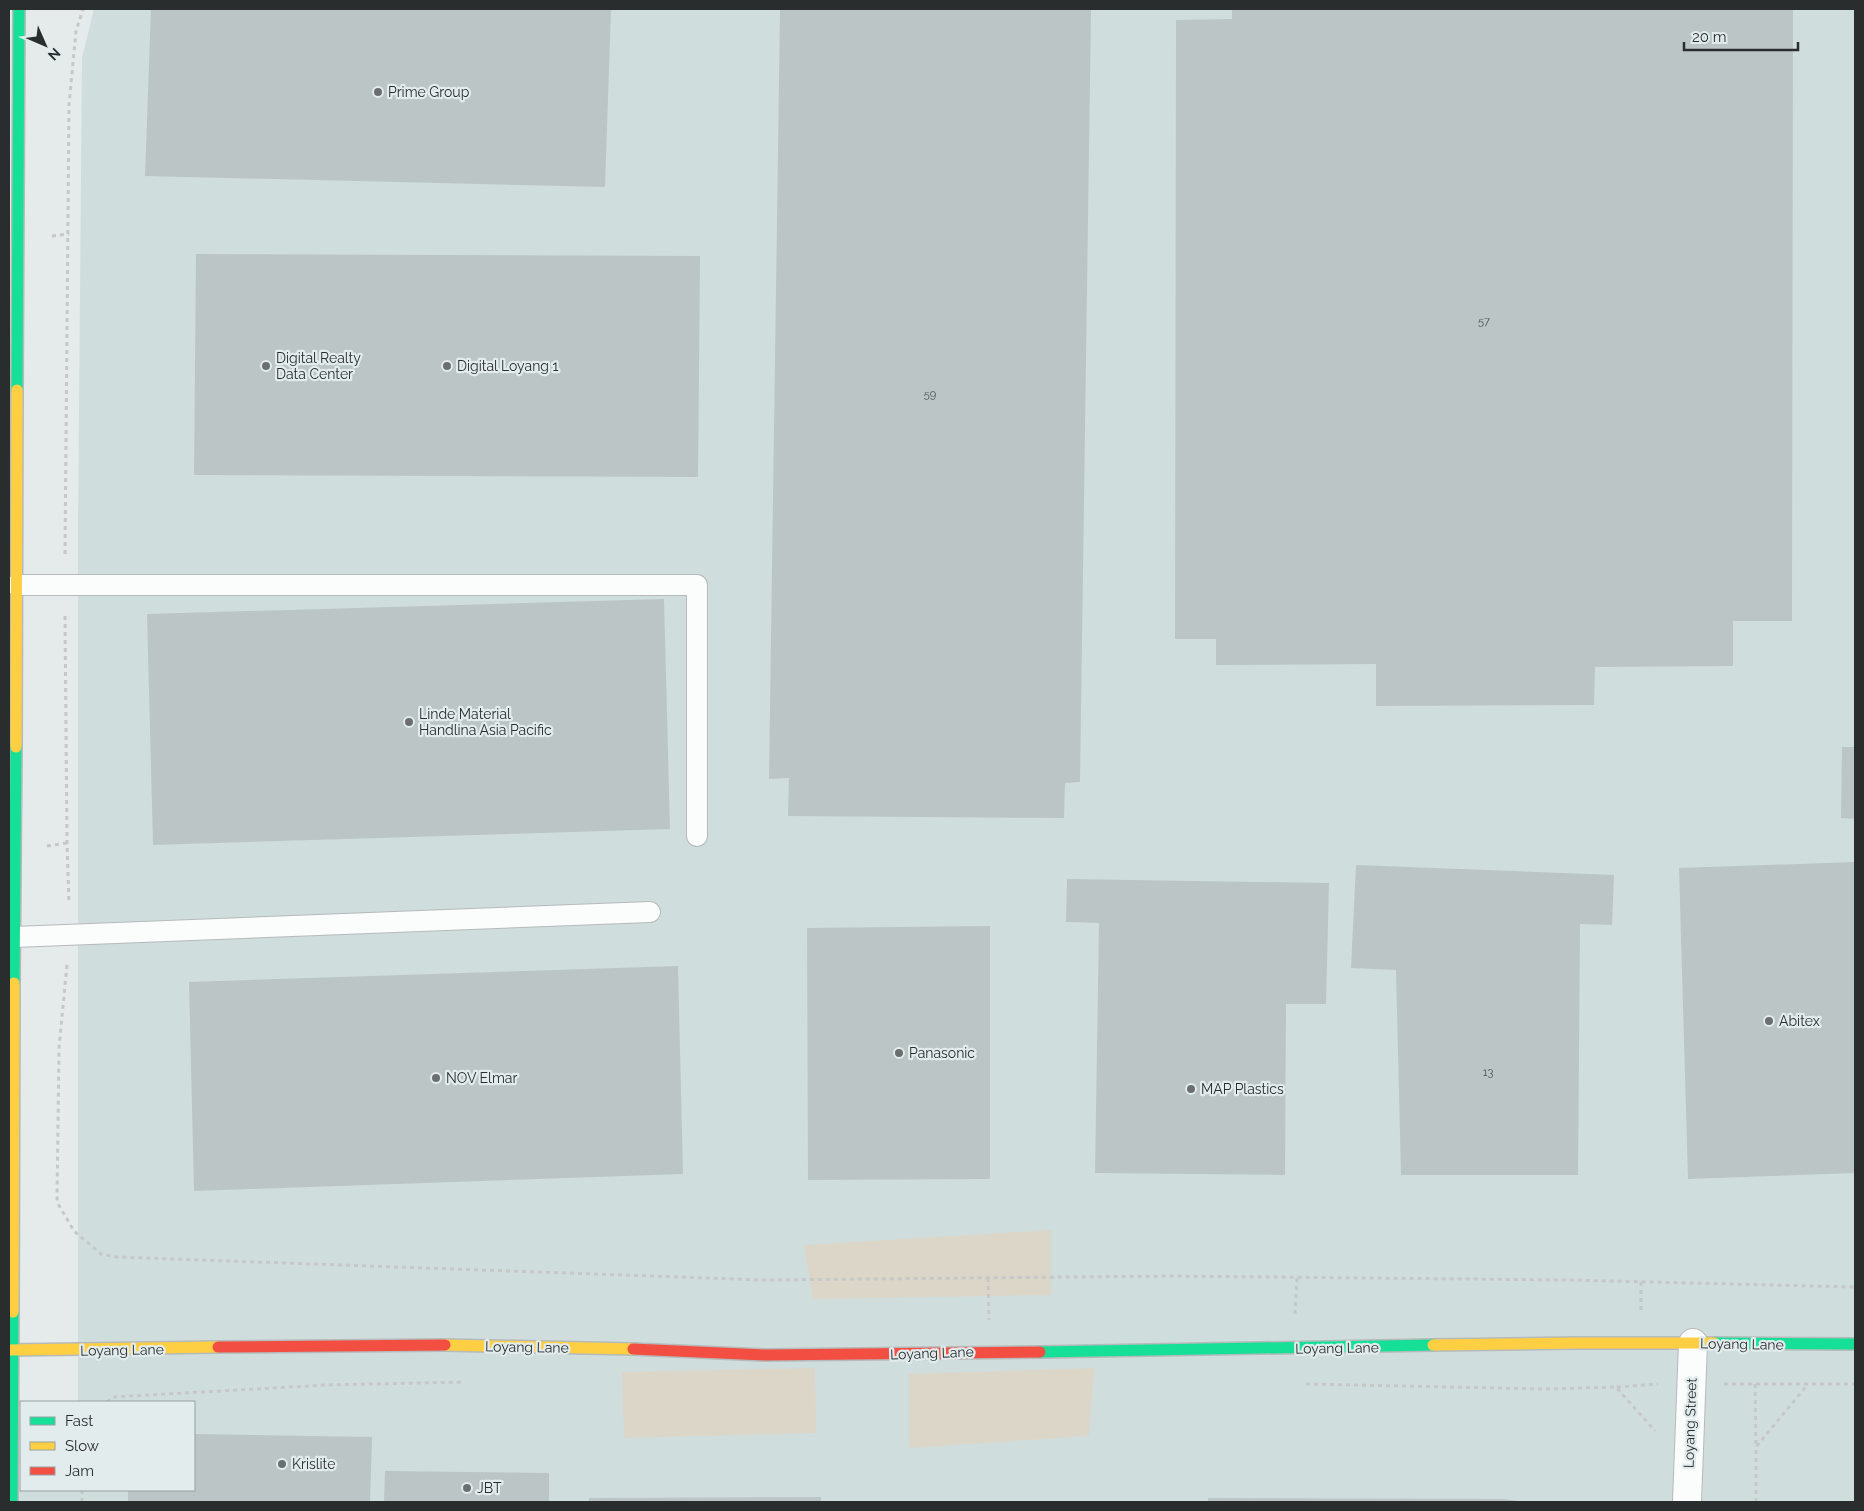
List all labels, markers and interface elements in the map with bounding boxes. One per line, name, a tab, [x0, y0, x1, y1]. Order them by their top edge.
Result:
north arrow	[20, 20, 70, 70]
scale bar	[1684, 20, 1798, 52]
text: 20 m	[1692, 28, 1727, 46]
text: N	[45, 45, 64, 64]
place label: Prime Group	[388, 84, 470, 100]
marker: Prime Group	[372, 86, 384, 98]
house number: 57	[1478, 315, 1490, 328]
place label: Digital Realty Data Center	[276, 350, 361, 382]
place label: Digital Loyang 1	[457, 358, 559, 374]
marker: Digital Realty Data Center	[260, 360, 272, 372]
marker: Digital Loyang 1	[441, 360, 453, 372]
house number: 59	[924, 388, 936, 401]
place label: Linde Material Handlina Asia Pacific	[419, 706, 552, 738]
marker: Linde Material Handlina Asia Pacific	[403, 716, 415, 728]
place label: Abitex	[1779, 1013, 1820, 1029]
marker: Abitex	[1763, 1015, 1775, 1027]
place label: Panasonic	[909, 1045, 975, 1061]
marker: Panasonic	[893, 1047, 905, 1059]
house number: 13	[1483, 1066, 1493, 1079]
place label: NOV Elmar	[446, 1070, 517, 1086]
marker: NOV Elmar	[430, 1072, 442, 1084]
place label: MAP Plastics	[1201, 1081, 1284, 1097]
marker: MAP Plastics	[1185, 1083, 1197, 1095]
street label: Loyang Lane	[1700, 1335, 1784, 1353]
street label: Loyang Lane	[485, 1338, 569, 1356]
street label: Loyang Lane	[1295, 1339, 1379, 1357]
street label: Loyang Lane	[80, 1341, 164, 1359]
street label: Loyang Lane	[890, 1344, 974, 1362]
street label: Loyang Street	[1680, 1377, 1700, 1468]
legend	[20, 1401, 195, 1491]
text: Fast	[65, 1412, 93, 1430]
text: Slow	[65, 1437, 99, 1455]
place label: Krislite	[292, 1456, 335, 1472]
marker: Krislite	[276, 1458, 288, 1470]
text: Jam	[65, 1462, 94, 1480]
place label: JBT	[477, 1480, 502, 1496]
marker: JBT	[461, 1482, 473, 1494]

